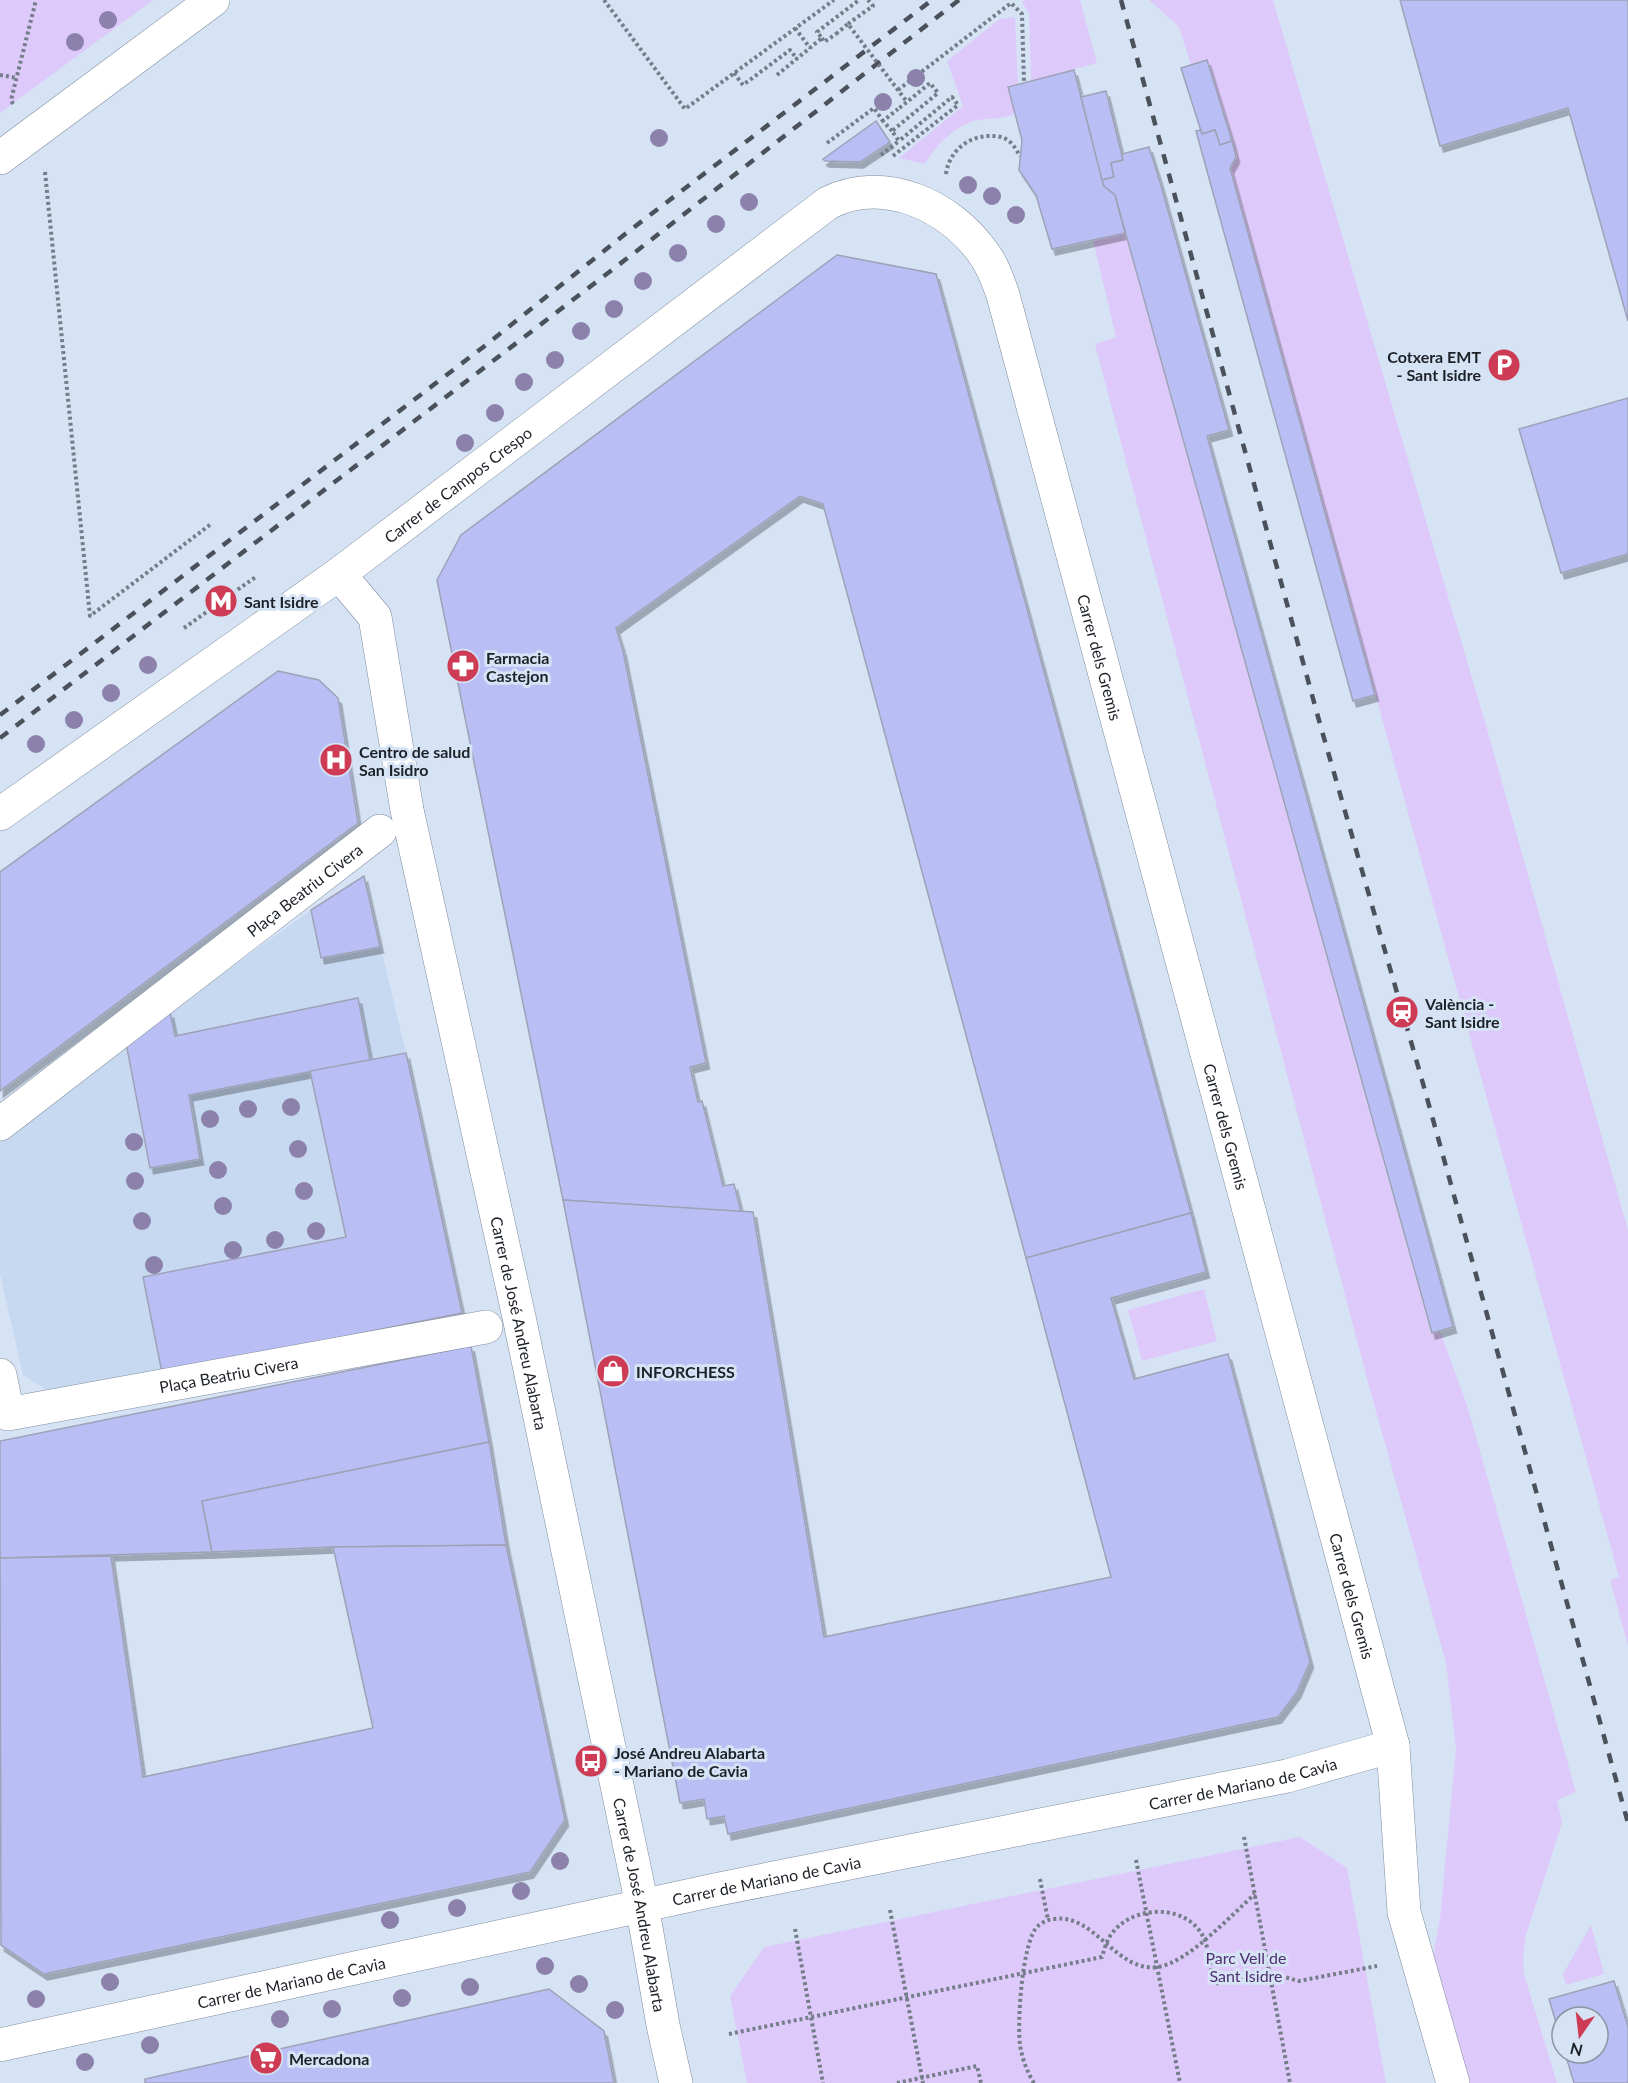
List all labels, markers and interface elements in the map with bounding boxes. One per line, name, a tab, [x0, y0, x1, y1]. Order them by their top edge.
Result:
place label: Cotxera EMT - Sant Isidre	[1387, 347, 1481, 384]
parking icon: Cotxera EMT - Sant Isidre	[1486, 347, 1522, 383]
street label: Carrer de Campos Crespo	[380, 422, 535, 546]
metro station icon: Sant Isidre	[203, 583, 239, 619]
place label: Sant Isidre	[244, 592, 319, 611]
street label: Carrer dels Gremis	[1074, 592, 1126, 722]
pharmacy icon: Farmacia Castejon	[445, 648, 481, 684]
place label: Farmacia Castejon	[486, 648, 549, 685]
hospital icon: Centro de salud San Isidro	[318, 742, 354, 778]
place label: Centro de salud San Isidro	[359, 742, 470, 779]
street label: Plaça Beatriu Civera	[243, 839, 366, 940]
station icon: València - Sant Isidre	[1384, 994, 1420, 1030]
place label: València - Sant Isidre	[1424, 994, 1500, 1031]
street label: Carrer dels Gremis	[1200, 1061, 1253, 1192]
street label: Carrer de José Andreu Alabarta	[488, 1215, 552, 1431]
street label: Plaça Beatriu Civera	[158, 1352, 299, 1396]
shop icon: INFORCHESS	[595, 1353, 631, 1389]
place label: INFORCHESS	[636, 1362, 735, 1381]
street label: Carrer dels Gremis	[1327, 1531, 1379, 1661]
bus stop icon: José Andreu Alabarta - Mariano de Cavia	[573, 1743, 609, 1779]
place label: José Andreu Alabarta - Mariano de Cavia	[614, 1743, 765, 1780]
street label: Carrer de Mariano de Cavia	[1147, 1753, 1339, 1813]
street label: Carrer de José Andreu Alabarta	[610, 1796, 670, 2013]
street label: Carrer de Mariano de Cavia	[670, 1852, 862, 1908]
park label: Parc Vell de Sant Isidre	[1205, 1948, 1287, 1985]
street label: Carrer de Mariano de Cavia	[195, 1952, 387, 2011]
north arrow	[1550, 2005, 1610, 2065]
text: N	[1568, 2039, 1585, 2061]
supermarket icon: Mercadona	[248, 2040, 284, 2076]
place label: Mercadona	[289, 2049, 369, 2068]

